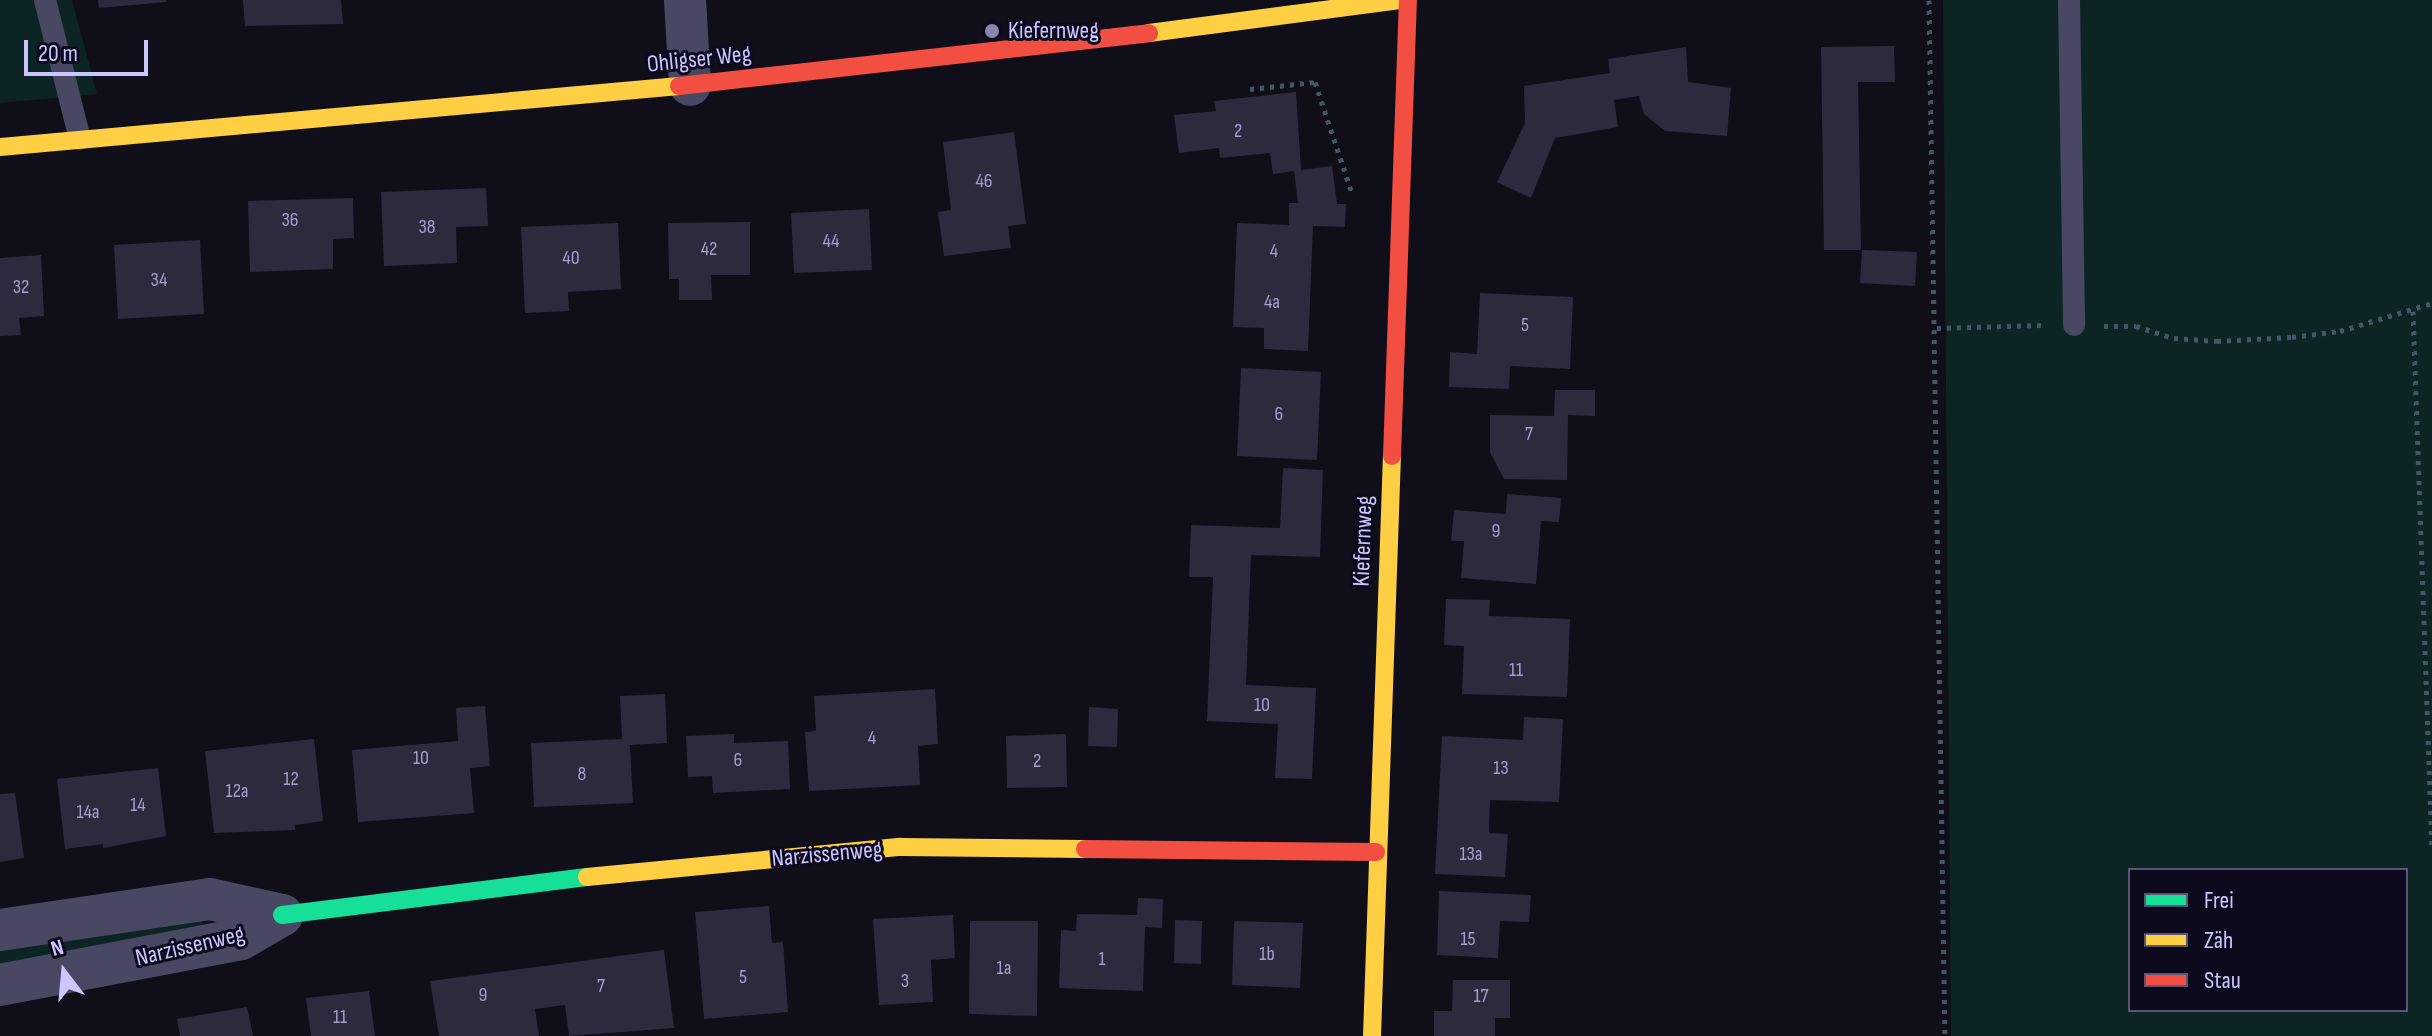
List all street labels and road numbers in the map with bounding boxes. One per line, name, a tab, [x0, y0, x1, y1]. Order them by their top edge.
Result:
street label: Ohligser Weg	[646, 39, 752, 79]
street label: Kiefernweg	[1347, 495, 1379, 587]
street label: Narzissenweg	[770, 835, 884, 873]
street label: Narzissenweg	[133, 919, 247, 973]

